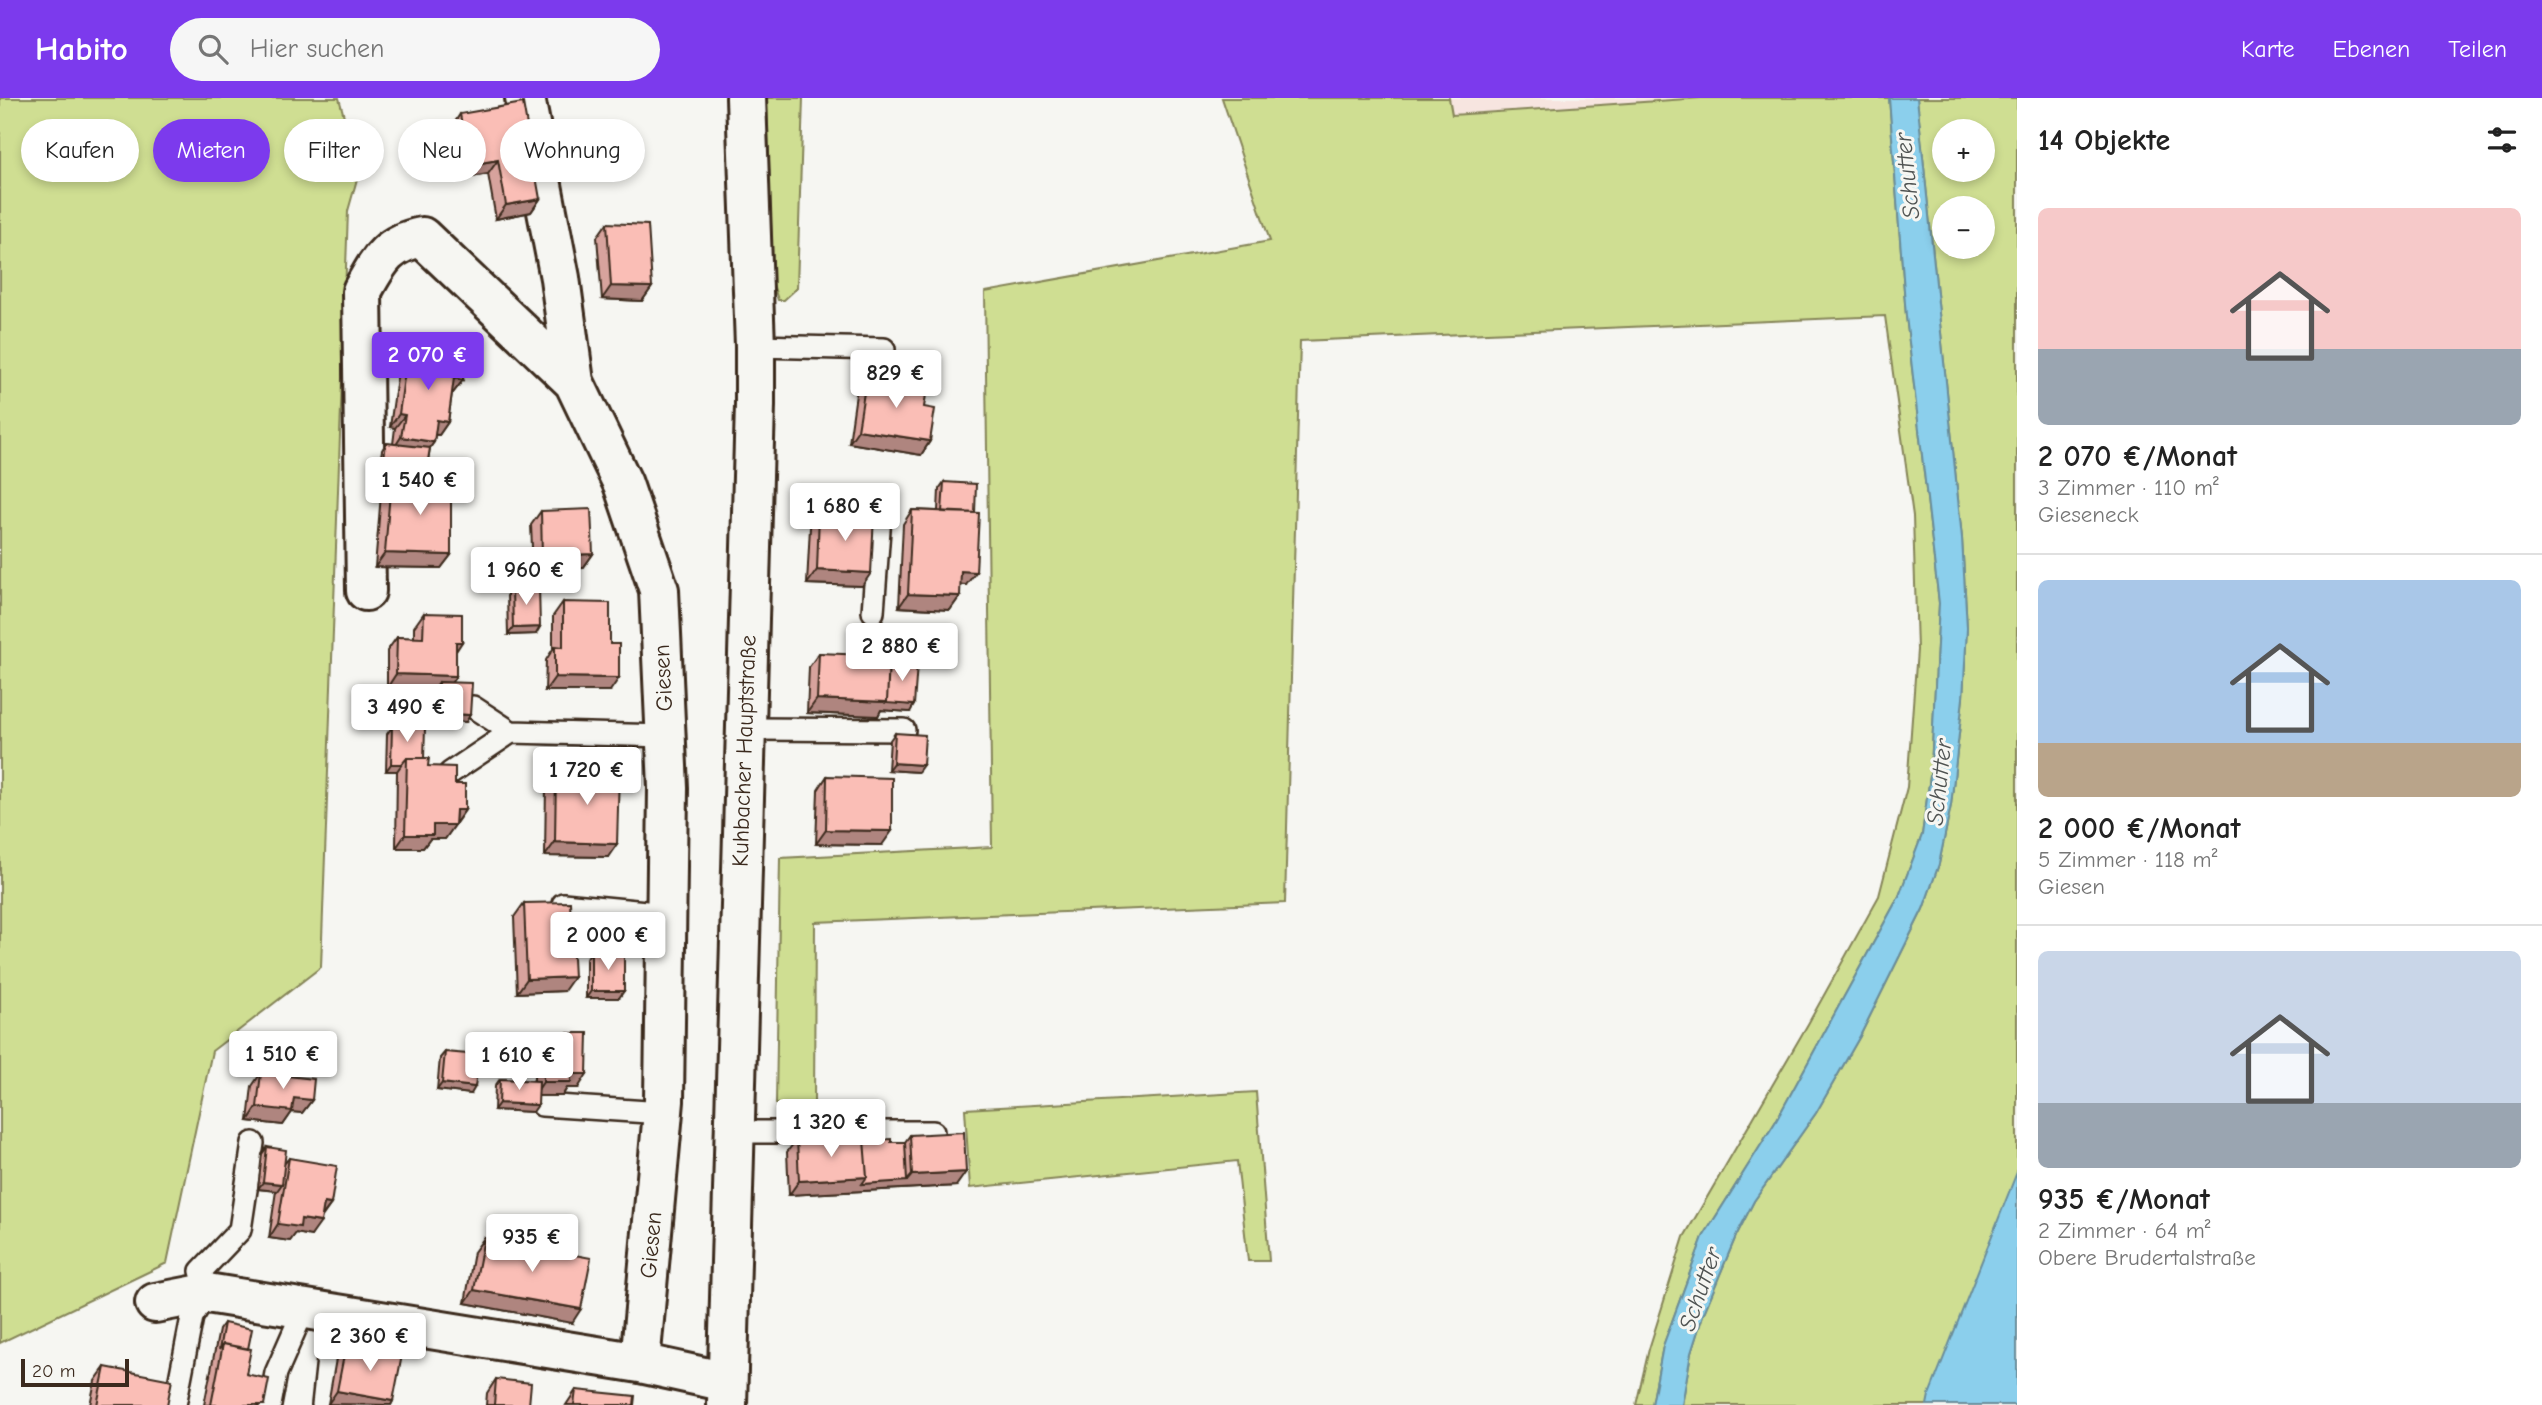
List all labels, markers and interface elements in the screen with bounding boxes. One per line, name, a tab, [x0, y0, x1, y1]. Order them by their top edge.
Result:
search box	[170, 18, 660, 81]
text: Habito	[35, 30, 128, 68]
icon: search	[194, 30, 232, 68]
text: Hier suchen	[250, 34, 384, 64]
text: Karte	[2241, 35, 2294, 63]
text: Ebenen	[2332, 35, 2410, 63]
text: Teilen	[2448, 35, 2507, 63]
chip: Kaufen	[21, 119, 139, 182]
chip: Mieten	[153, 119, 270, 182]
chip: Filter	[284, 119, 384, 182]
chip: Neu	[398, 119, 486, 182]
chip: Wohnung	[500, 119, 645, 182]
map controls	[1932, 119, 1995, 259]
button: +	[1932, 119, 1995, 182]
icon: filters	[2483, 121, 2521, 159]
text: 14 Objekte	[2038, 123, 2170, 158]
water label: Schutter	[1888, 130, 1925, 221]
button: −	[1932, 196, 1995, 259]
icon: home	[2217, 253, 2343, 379]
pin: 2 070 €	[363, 332, 493, 392]
text: 2 070 €	[388, 341, 468, 368]
pin: 829 €	[847, 350, 945, 410]
text: 829 €	[866, 359, 926, 386]
text: 2 070 €/Monat	[2038, 439, 2237, 474]
pin: 1 540 €	[355, 458, 485, 517]
text: 1 540 €	[381, 466, 459, 493]
text: 3 Zimmer · 110 m²	[2038, 474, 2219, 501]
pin: 1 680 €	[780, 484, 910, 543]
text: 1 680 €	[806, 492, 884, 519]
text: Gieseneck	[2038, 501, 2139, 528]
pin: 1 960 €	[461, 547, 591, 607]
text: 1 960 €	[487, 556, 565, 583]
pin: 2 880 €	[837, 624, 967, 683]
icon: home	[2217, 625, 2343, 751]
text: 2 880 €	[862, 632, 942, 659]
street label: Kuhbacher Hauptstraße	[726, 635, 762, 867]
street label: Giesen	[648, 644, 678, 712]
pin: 3 490 €	[342, 684, 472, 744]
text: 3 490 €	[367, 693, 447, 720]
water label: Schutter	[1921, 736, 1958, 827]
pin: 1 720 €	[522, 748, 652, 807]
text: 1 720 €	[549, 756, 625, 783]
text: 2 000 €/Monat	[2038, 811, 2241, 846]
text: 5 Zimmer · 118 m²	[2038, 846, 2217, 873]
text: Giesen	[2038, 873, 2105, 900]
pin: 2 000 €	[543, 912, 673, 972]
text: 2 000 €	[566, 921, 650, 948]
icon: home	[2217, 996, 2343, 1122]
pin: 1 510 €	[218, 1032, 348, 1091]
pin: 1 610 €	[454, 1032, 584, 1092]
text: 1 510 €	[245, 1040, 321, 1067]
text: 1 610 €	[481, 1041, 557, 1068]
pin: 1 320 €	[766, 1100, 896, 1159]
text: 1 320 €	[792, 1108, 870, 1135]
text: 935 €/Monat	[2038, 1182, 2210, 1217]
street label: Giesen	[635, 1210, 667, 1280]
pin: 935 €	[483, 1214, 581, 1274]
text: 2 Zimmer · 64 m²	[2038, 1217, 2210, 1244]
text: 935 €	[502, 1223, 562, 1250]
water label: Schutter	[1673, 1242, 1728, 1334]
text: Obere Brudertalstraße	[2038, 1244, 2256, 1271]
pin: 2 360 €	[305, 1314, 435, 1373]
text: 2 360 €	[330, 1322, 410, 1349]
scale bar	[21, 1356, 130, 1388]
text: 20 m	[32, 1360, 76, 1382]

